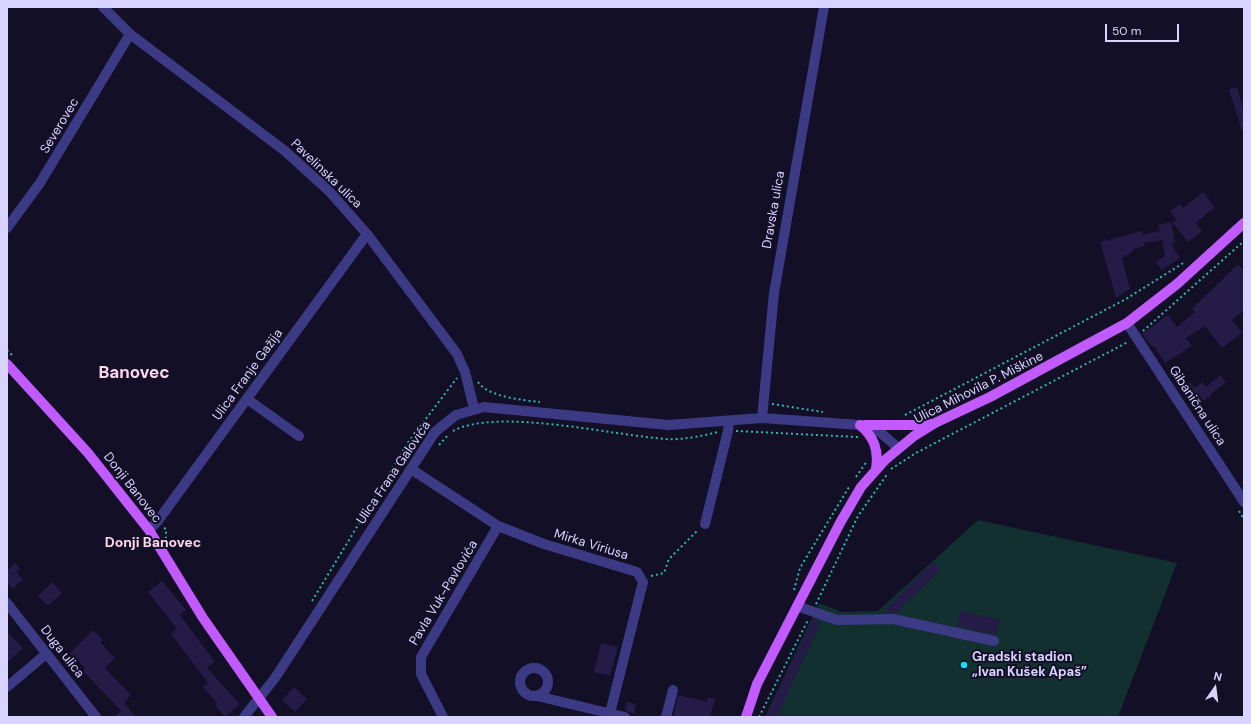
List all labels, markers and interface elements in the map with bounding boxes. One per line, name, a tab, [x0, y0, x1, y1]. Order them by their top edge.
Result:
scale bar	[1107, 16, 1181, 42]
text: 50 m	[1112, 23, 1141, 39]
street label: Severovec	[37, 95, 83, 157]
street label: Pavelinska ulica	[287, 136, 365, 212]
street label: Dravska ulica	[759, 170, 789, 250]
street label: Ulica Franje Gažija	[210, 326, 286, 424]
street label: Ulica Mihovila P. Miškine	[912, 349, 1046, 427]
street label: Gibanična ulica	[1165, 363, 1229, 449]
district label: Banovec	[98, 364, 170, 384]
street label: Ulica Frana Galovića	[354, 418, 434, 528]
street label: Donji Banovec	[100, 450, 164, 526]
street label: Mirka Viriusa	[552, 526, 630, 564]
district label: Donji Banovec	[105, 535, 201, 551]
street label: Pavla Vuk-Pavlovića	[407, 538, 481, 648]
street label: Duga ulica	[37, 623, 87, 681]
place label: Gradski stadion „Ivan Kušek Apaš”	[972, 650, 1087, 681]
marker: Gradski stadion „Ivan Kušek Apaš”	[959, 660, 969, 670]
north arrow	[1195, 668, 1235, 708]
text: N	[1212, 669, 1223, 684]

